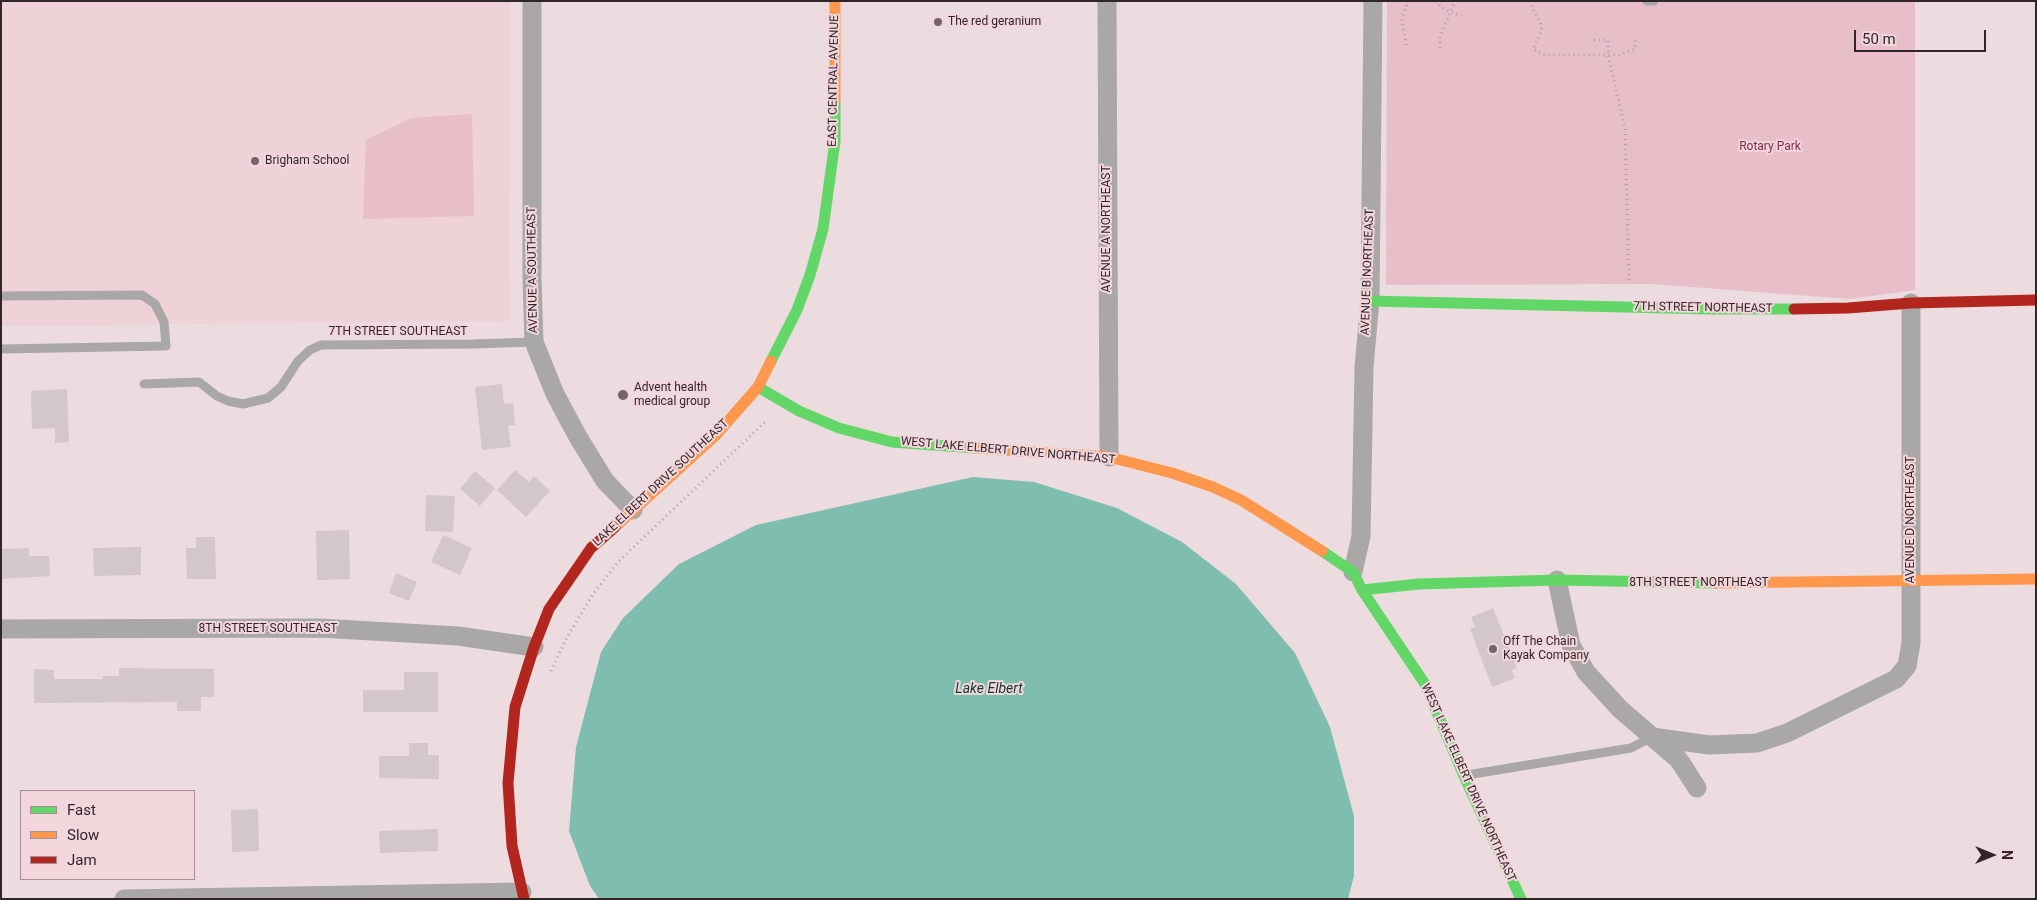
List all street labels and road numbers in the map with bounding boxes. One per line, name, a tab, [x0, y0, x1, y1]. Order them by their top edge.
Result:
street label: EAST CENTRAL AVENUE	[826, 15, 842, 147]
street label: AVENUE A NORTHEAST	[1100, 165, 1114, 293]
street label: AVENUE A SOUTHEAST	[525, 207, 541, 333]
street label: AVENUE B NORTHEAST	[1359, 208, 1377, 336]
street label: 7TH STREET NORTHEAST	[1633, 300, 1773, 316]
street label: 7TH STREET SOUTHEAST	[329, 325, 467, 339]
street label: LAKE ELBERT DRIVE SOUTHEAST	[590, 416, 732, 550]
street label: WEST LAKE ELBERT DRIVE NORTHEAST	[900, 434, 1116, 468]
street label: AVENUE D NORTHEAST	[1904, 456, 1918, 584]
street label: 8TH STREET NORTHEAST	[1629, 576, 1769, 590]
street label: 8TH STREET SOUTHEAST	[199, 622, 337, 636]
street label: WEST LAKE ELBERT DRIVE NORTHEAST	[1418, 682, 1518, 884]

